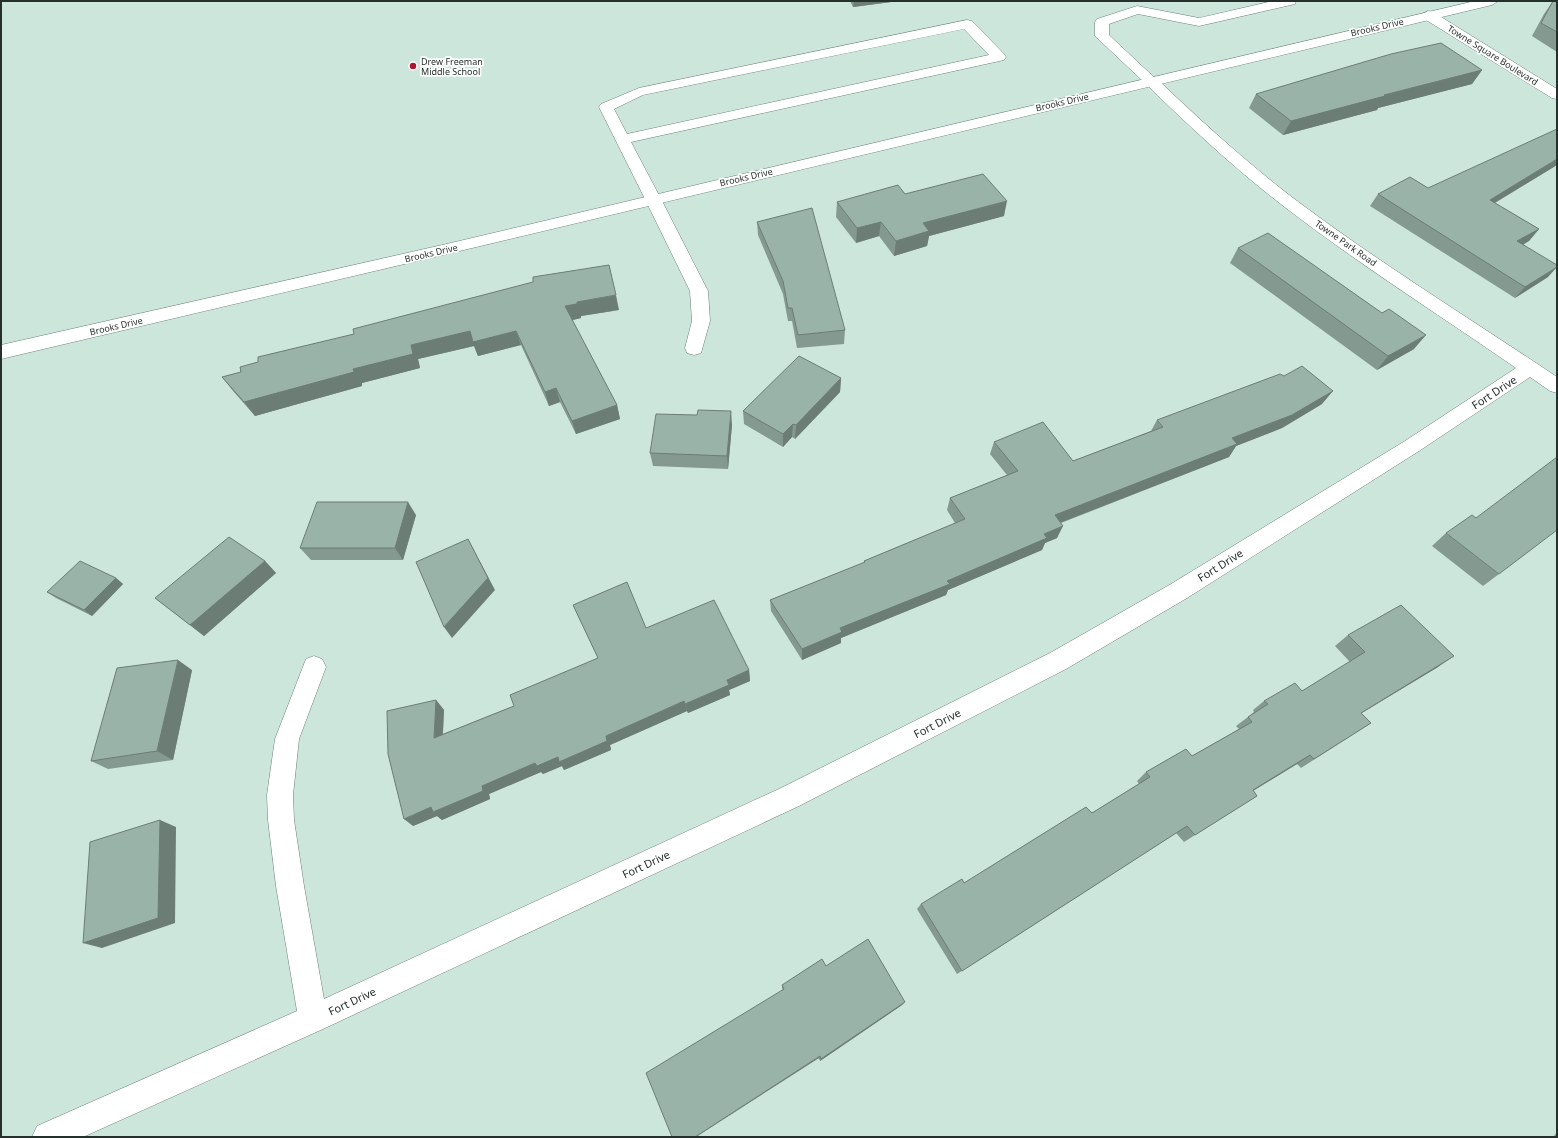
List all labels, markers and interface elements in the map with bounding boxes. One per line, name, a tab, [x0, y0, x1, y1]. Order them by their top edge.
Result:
street label: Brooks Drive	[1349, 15, 1405, 39]
street label: Towne Square Boulevard	[1445, 22, 1541, 88]
place label: Drew Freeman Middle School	[421, 55, 483, 78]
marker: Drew Freeman Middle School	[408, 61, 418, 71]
street label: Brooks Drive	[1034, 90, 1090, 114]
street label: Brooks Drive	[718, 165, 774, 189]
street label: Towne Park Road	[1313, 217, 1379, 269]
street label: Brooks Drive	[403, 241, 459, 265]
street label: Brooks Drive	[88, 314, 144, 338]
street label: Fort Drive	[1469, 372, 1519, 412]
street label: Fort Drive	[1194, 545, 1246, 585]
street label: Fort Drive	[911, 705, 963, 741]
street label: Fort Drive	[620, 846, 672, 882]
street label: Fort Drive	[326, 983, 378, 1019]

